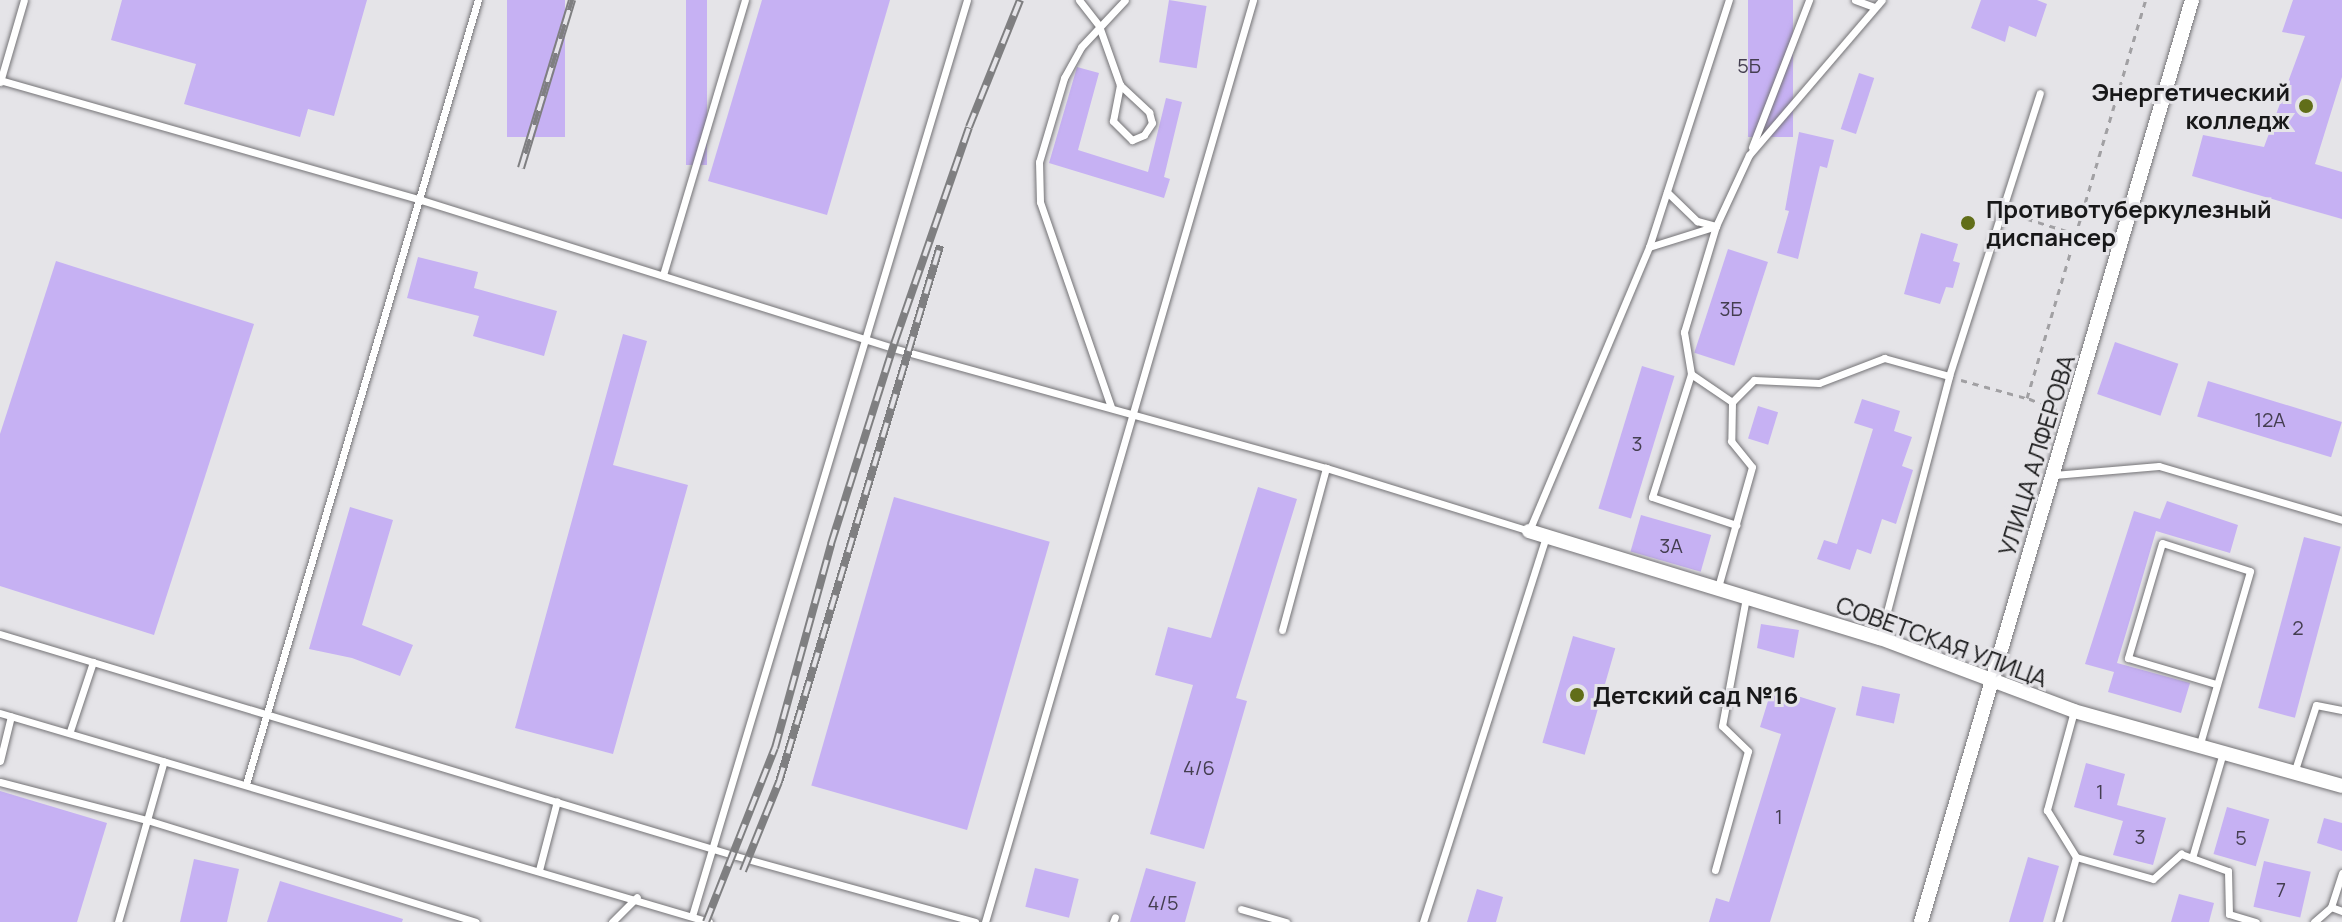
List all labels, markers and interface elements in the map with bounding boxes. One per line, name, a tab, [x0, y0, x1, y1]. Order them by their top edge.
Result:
house number: 5Б	[1737, 53, 1761, 77]
place label: Энергетический колледж	[2091, 78, 2290, 134]
marker: Энергетический колледж	[2297, 97, 2315, 115]
place label: Противотуберкулезный диспансер	[1986, 195, 2272, 251]
marker: Противотуберкулезный диспансер	[1957, 212, 1979, 234]
house number: 3Б	[1719, 296, 1743, 320]
street label: УЛИЦА АЛФЕРОВА	[1992, 351, 2080, 559]
house number: 12А	[2254, 407, 2286, 431]
house number: 3	[1631, 431, 1643, 455]
house number: 3А	[1659, 533, 1683, 557]
street label: СОВЕТСКАЯ УЛИЦА	[1832, 589, 2052, 693]
house number: 2	[2292, 615, 2304, 639]
place label: Детский сад №16	[1593, 681, 1798, 709]
marker: Детский сад №16	[1568, 686, 1586, 704]
house number: 4/6	[1183, 755, 1215, 779]
house number: 1	[2096, 779, 2104, 803]
house number: 1	[1775, 804, 1783, 828]
house number: 3	[2134, 824, 2146, 848]
house number: 5	[2235, 825, 2247, 849]
house number: 7	[2276, 877, 2286, 901]
house number: 4/5	[1147, 890, 1179, 914]

